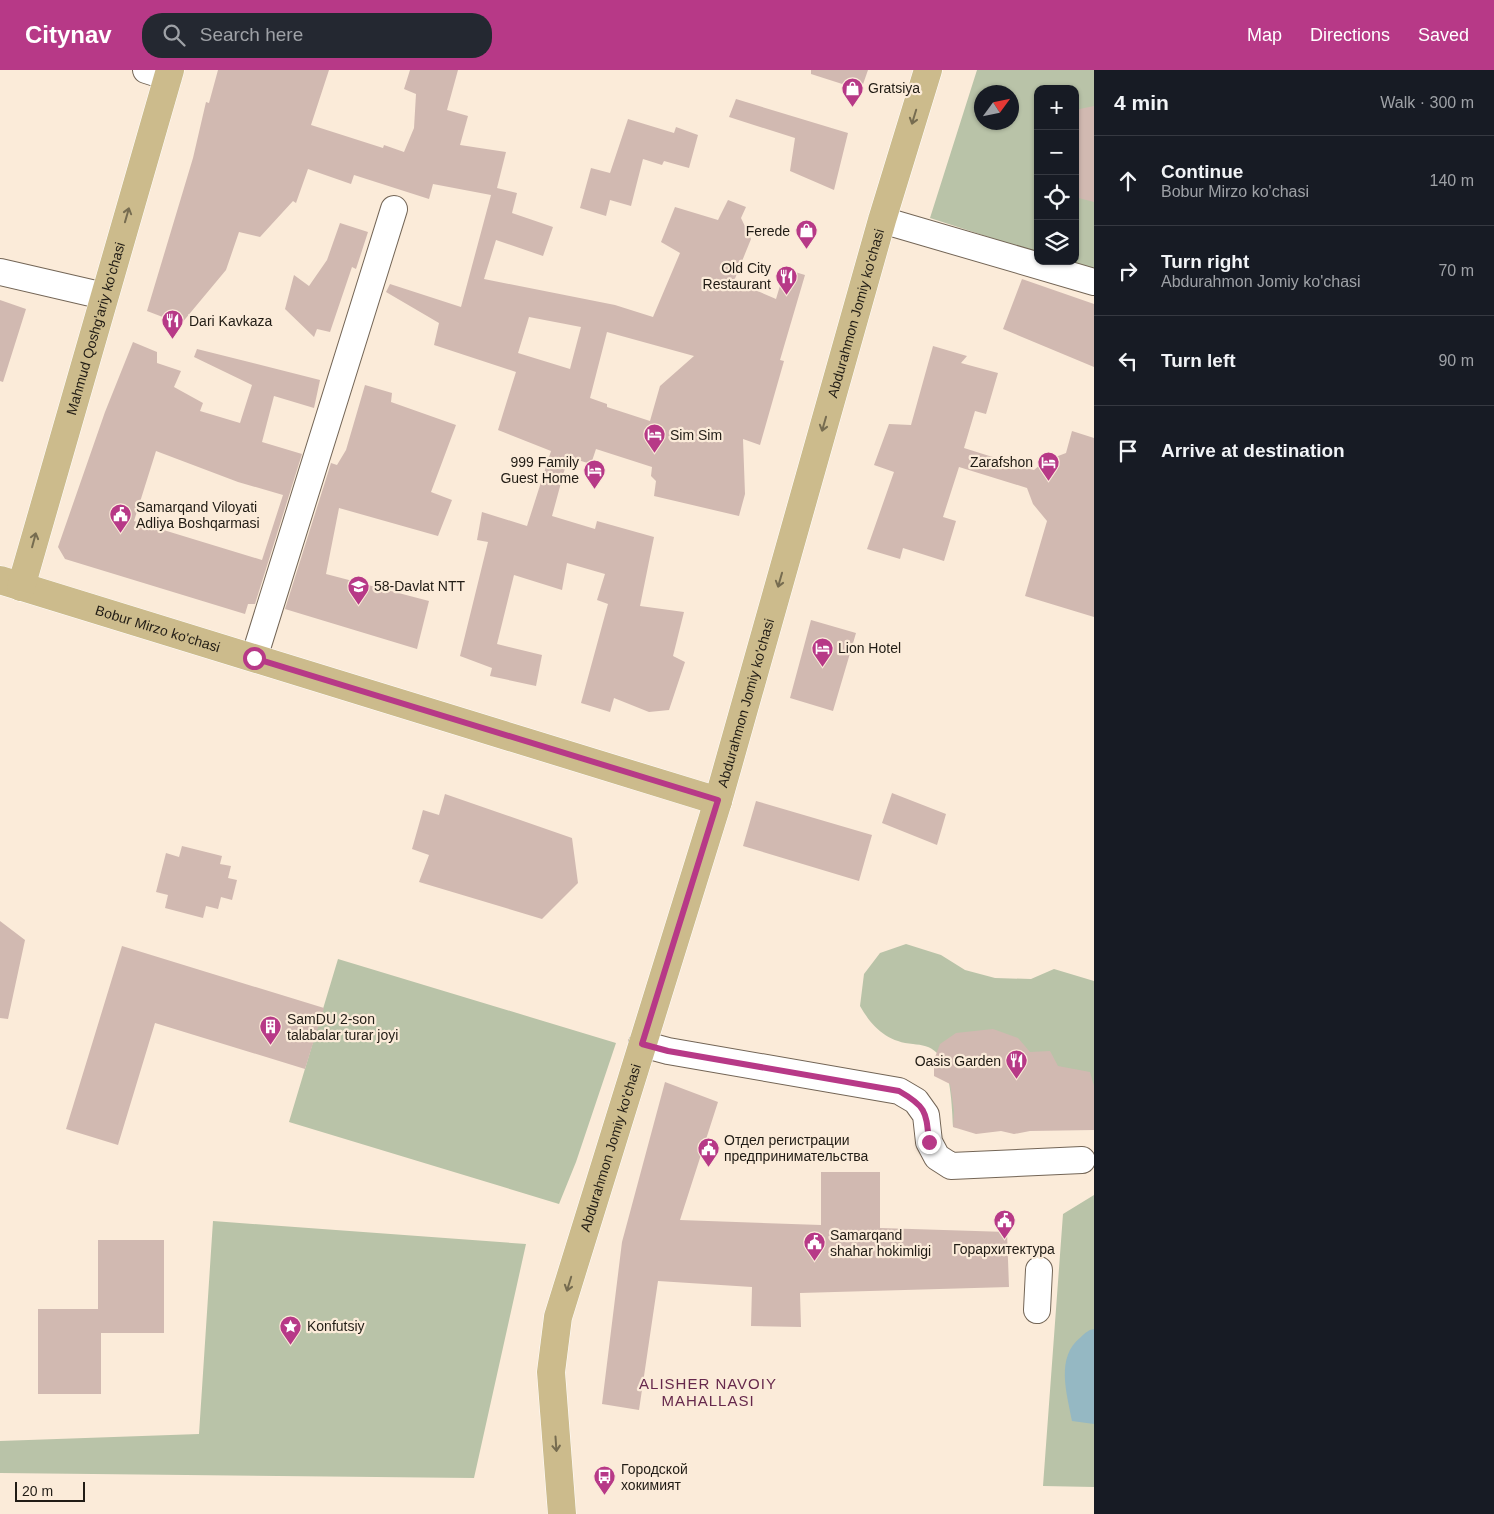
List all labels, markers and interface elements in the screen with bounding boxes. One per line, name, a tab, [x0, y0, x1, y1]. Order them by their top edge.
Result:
search box	[142, 13, 492, 58]
text: Citynav	[25, 21, 112, 48]
icon: search	[160, 21, 188, 49]
text: Search here	[200, 24, 303, 45]
text: Map	[1247, 25, 1282, 45]
text: Directions	[1310, 25, 1390, 45]
text: Saved	[1418, 25, 1469, 45]
shop icon: Gratsiya	[840, 76, 864, 107]
place label: Gratsiya	[868, 80, 920, 96]
north arrow	[974, 85, 1019, 130]
map controls	[1034, 85, 1079, 265]
button: +	[1034, 85, 1079, 130]
text: 4 min	[1114, 91, 1169, 114]
text: Walk · 300 m	[1380, 94, 1474, 111]
one-way arrow	[908, 108, 918, 124]
button: −	[1034, 130, 1079, 175]
text: Continue	[1161, 161, 1243, 182]
icon: ahead	[1114, 167, 1142, 195]
text: 140 m	[1430, 172, 1474, 189]
button: locate	[1034, 175, 1079, 220]
text: Bobur Mirzo ko'chasi	[1161, 183, 1309, 200]
one-way arrow	[122, 208, 132, 224]
shop icon: Ferede	[794, 219, 818, 250]
button: layers	[1034, 220, 1079, 265]
place label: Ferede	[746, 223, 790, 239]
street label: Abdurahmon Jomiy ko'chasi	[824, 227, 887, 399]
street label: Mahmud Qoshg'ariy ko'chasi	[63, 240, 128, 417]
text: Turn right	[1161, 251, 1249, 272]
icon: right	[1114, 257, 1142, 285]
place label: Old City Restaurant	[703, 260, 771, 292]
text: 70 m	[1438, 262, 1474, 279]
restaurant icon: Old City Restaurant	[775, 264, 799, 295]
text: Abdurahmon Jomiy ko'chasi	[1161, 273, 1361, 290]
restaurant icon: Dari Kavkaza	[161, 309, 185, 340]
place label: Dari Kavkaza	[189, 313, 272, 329]
icon: left	[1114, 347, 1142, 375]
text: Turn left	[1161, 350, 1236, 371]
text: 90 m	[1438, 352, 1474, 369]
one-way arrow	[819, 415, 829, 431]
hotel icon: Sim Sim	[642, 423, 666, 454]
place label: Sim Sim	[670, 427, 722, 443]
icon: arrive	[1114, 437, 1142, 465]
text: Arrive at destination	[1161, 440, 1345, 461]
hotel icon: Zarafshon	[1037, 450, 1061, 481]
place label: 999 Family Guest Home	[500, 454, 579, 486]
place label: Zarafshon	[970, 454, 1033, 470]
hotel icon: 999 Family Guest Home	[583, 458, 607, 489]
place label: Samarqand Viloyati Adliya Boshqarmasi	[136, 499, 260, 531]
public building icon: Samarqand Viloyati Adliya Boshqarmasi	[108, 503, 132, 534]
one-way arrow	[30, 532, 39, 548]
one-way arrow	[775, 572, 784, 588]
school or university icon: 58-Davlat NTT	[346, 574, 370, 605]
place label: 58-Davlat NTT	[374, 578, 465, 594]
street label: Bobur Mirzo ko'chasi	[93, 602, 222, 655]
street label: Abdurahmon Jomiy ko'chasi	[714, 617, 777, 789]
hotel icon: Lion Hotel	[810, 636, 834, 667]
place label: Lion Hotel	[838, 640, 901, 656]
route start	[243, 647, 266, 670]
place label: SamDU 2-son talabalar turar joyi	[287, 1011, 398, 1043]
building icon: SamDU 2-son talabalar turar joyi	[259, 1015, 283, 1046]
restaurant icon: Oasis Garden	[1005, 1049, 1029, 1080]
place label: Oasis Garden	[915, 1053, 1001, 1069]
street label: Abdurahmon Jomiy ko'chasi	[577, 1062, 644, 1234]
route end	[918, 1131, 941, 1154]
place label: Отдел регистрации предпринимательства	[724, 1132, 869, 1164]
public building icon: Отдел регистрации предпринимательства	[696, 1136, 720, 1167]
public building icon: Горархитектура	[992, 1209, 1016, 1240]
place label: Samarqand shahar hokimligi	[830, 1227, 931, 1259]
public building icon: Samarqand shahar hokimligi	[802, 1231, 826, 1262]
place label: Горархитектура	[953, 1241, 1055, 1257]
one-way arrow	[563, 1275, 573, 1291]
place icon: Konfutsiy	[279, 1314, 303, 1345]
place label: Konfutsiy	[307, 1318, 365, 1334]
district label: ALISHER NAVOIY MAHALLASI	[639, 1375, 777, 1409]
one-way arrow	[552, 1436, 561, 1452]
place label: Городской хокимият	[621, 1461, 688, 1493]
bus stop icon: Городской хокимият	[593, 1465, 617, 1496]
scale bar	[15, 1479, 85, 1502]
text: 20 m	[22, 1483, 53, 1499]

